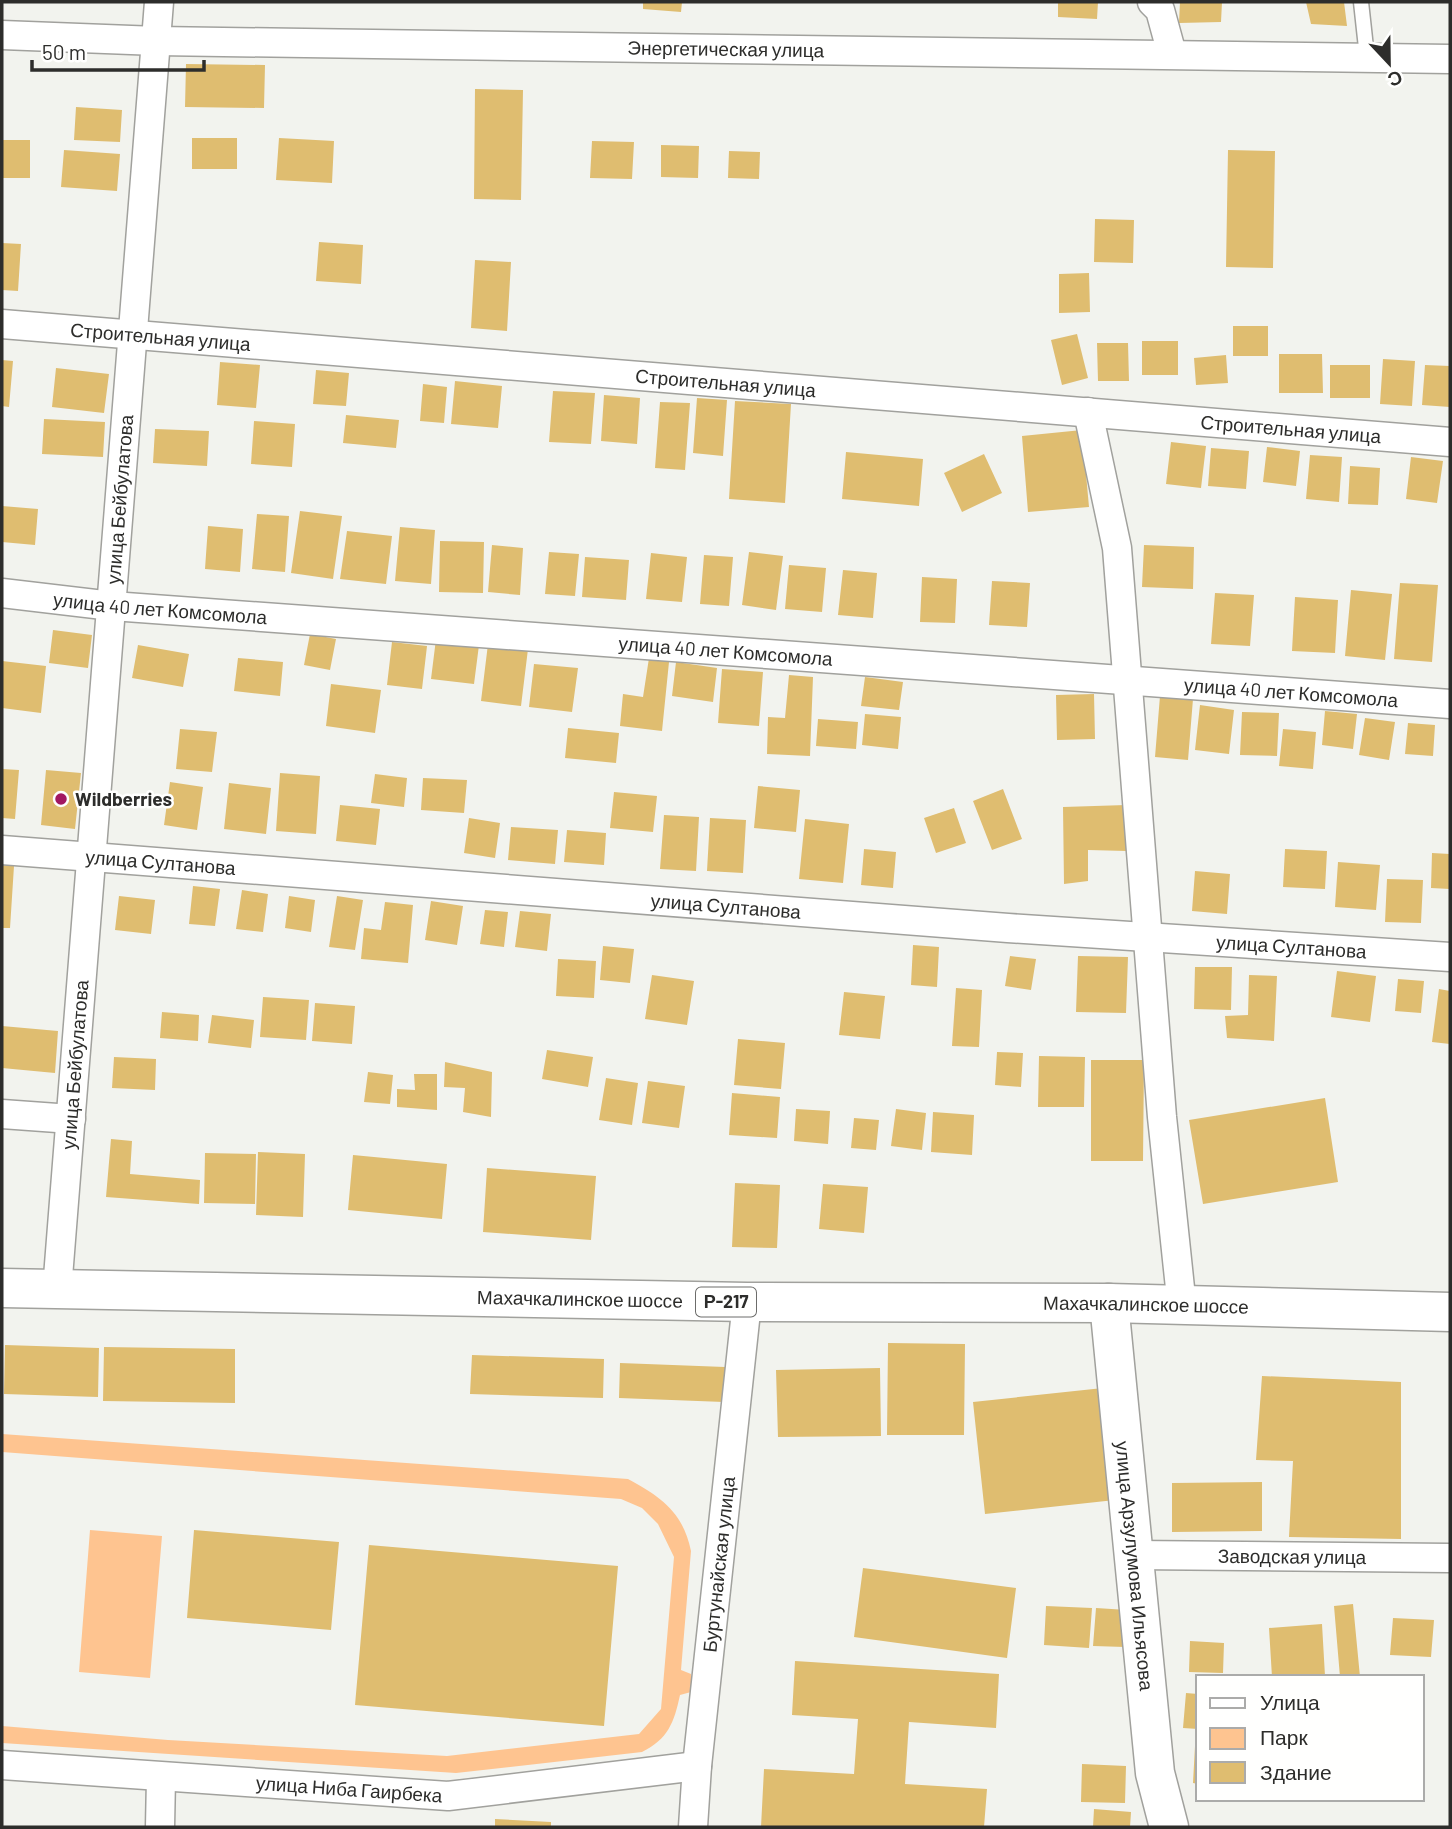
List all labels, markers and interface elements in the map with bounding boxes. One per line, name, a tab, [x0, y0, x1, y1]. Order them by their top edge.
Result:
scale bar	[32, 28, 203, 72]
north arrow	[1354, 28, 1424, 98]
street label: Энергетическая улица	[627, 36, 825, 61]
text: 50 m	[42, 39, 86, 64]
text: С	[1385, 66, 1406, 93]
street label: Строительная улица	[69, 318, 252, 355]
street label: Строительная улица	[634, 364, 817, 401]
street label: Строительная улица	[1200, 410, 1382, 447]
street label: улица Бейбулатова	[101, 413, 137, 585]
street label: улица 40 лет Комсомола	[52, 587, 268, 628]
street label: улица 40 лет Комсомола	[618, 631, 834, 670]
street label: улица 40 лет Комсомола	[1183, 673, 1399, 711]
place label: Wildberries	[75, 787, 172, 810]
marker: Wildberries	[53, 791, 69, 807]
street label: улица Султанова	[85, 845, 237, 879]
street label: улица Султанова	[650, 888, 802, 923]
street label: улица Султанова	[1215, 930, 1368, 963]
street label: улица Бейбулатова	[56, 979, 93, 1150]
street label: Махачкалинское шоссе	[477, 1285, 683, 1312]
road number: Р-217	[696, 1288, 756, 1316]
street label: Махачкалинское шоссе	[1043, 1291, 1249, 1318]
street label: улица Арзулумова Ильясова	[1112, 1440, 1159, 1692]
street label: Буртунайская улица	[697, 1475, 739, 1653]
street label: Заводская улица	[1218, 1544, 1367, 1568]
legend	[1196, 1675, 1424, 1801]
text: Улица	[1260, 1689, 1320, 1714]
text: Парк	[1260, 1724, 1308, 1749]
text: Здание	[1260, 1759, 1332, 1784]
street label: улица Ниба Гаирбека	[255, 1771, 444, 1807]

